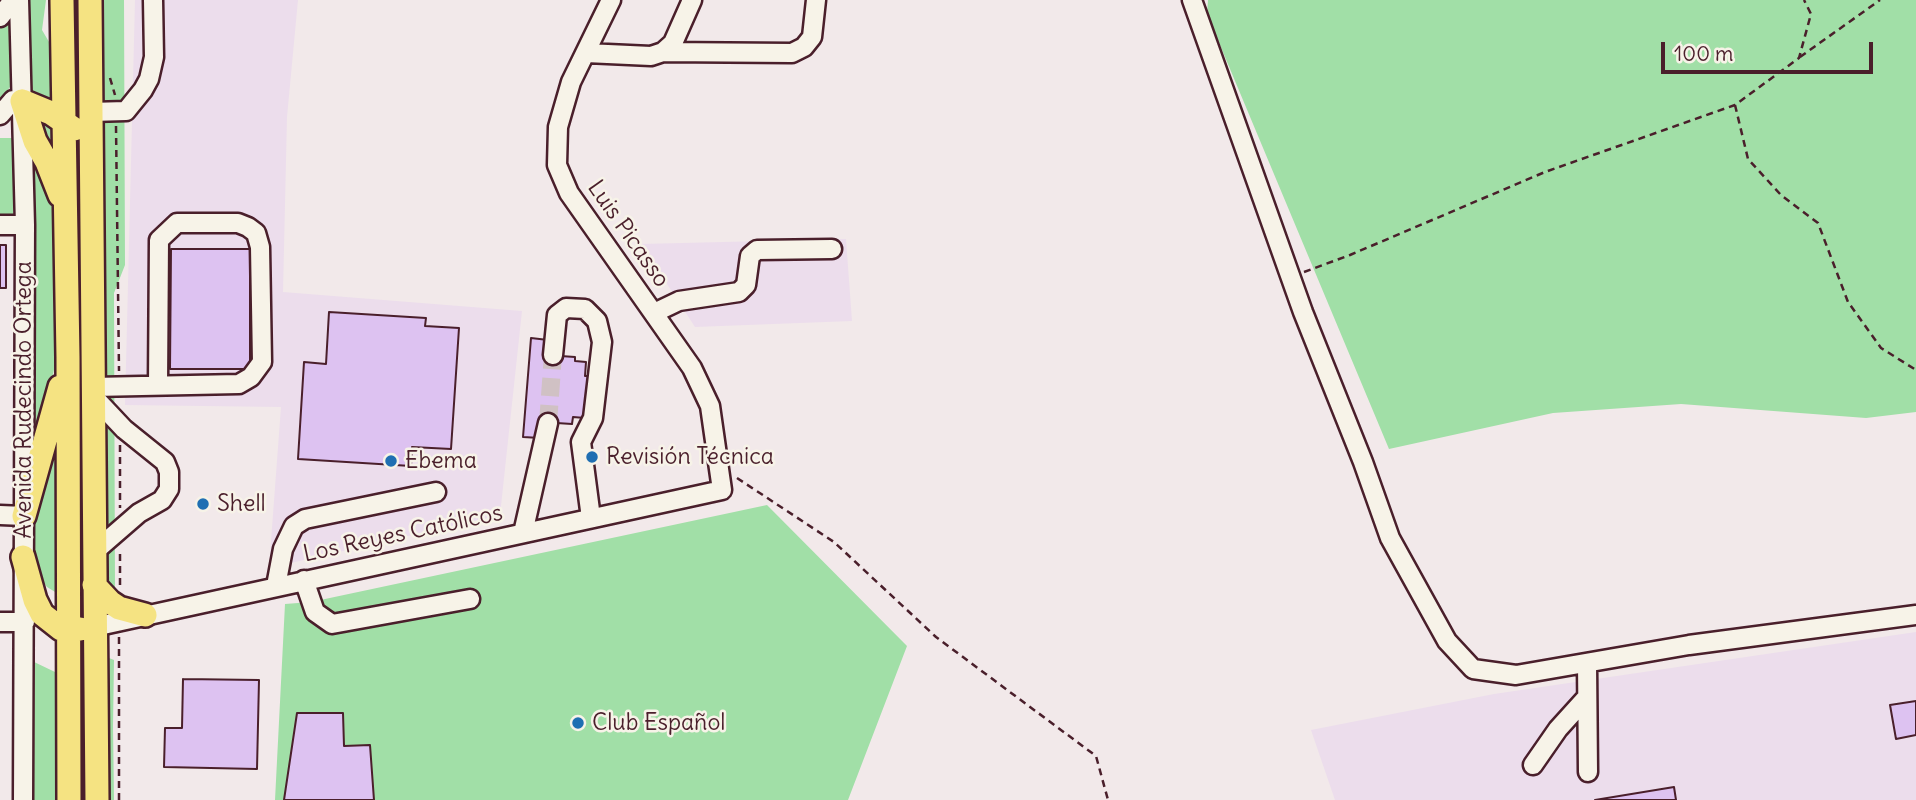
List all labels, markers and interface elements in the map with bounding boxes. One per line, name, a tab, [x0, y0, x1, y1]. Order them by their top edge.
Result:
scale bar	[1664, 28, 1876, 72]
text: 100 m	[1674, 40, 1733, 67]
street label: Luis Picasso	[581, 175, 675, 293]
street label: Avenida Rudecindo Ortega	[10, 261, 38, 539]
place label: Revisión Técnica	[606, 443, 774, 471]
place label: Ebema	[405, 447, 477, 475]
marker: Revisión Técnica	[584, 449, 600, 465]
marker: Ebema	[383, 453, 399, 469]
place label: Shell	[217, 490, 266, 518]
marker: Shell	[195, 496, 211, 512]
street label: Los Reyes Católicos	[301, 499, 505, 569]
place label: Club Español	[592, 709, 726, 737]
marker: Club Español	[570, 715, 586, 731]

